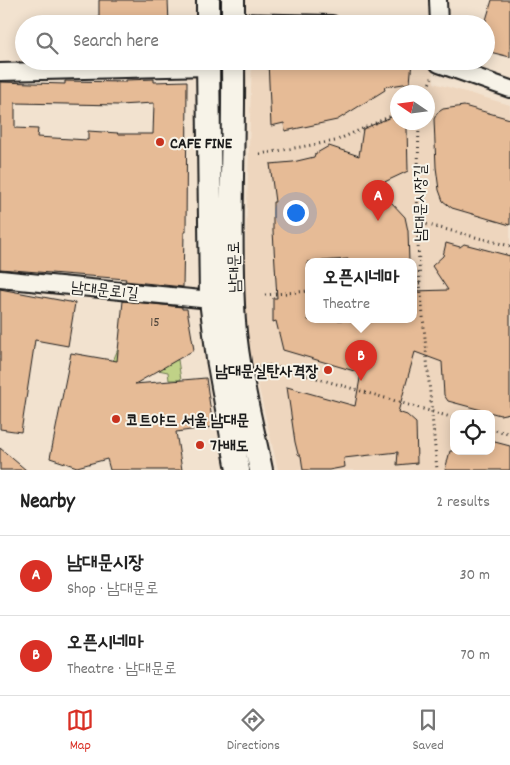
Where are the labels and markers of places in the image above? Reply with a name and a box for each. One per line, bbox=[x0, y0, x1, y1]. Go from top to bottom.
place label: CAFE FINE bbox=[170, 133, 233, 156]
marker: CAFE FINE bbox=[154, 136, 166, 148]
pin: A bbox=[362, 180, 394, 221]
pin: B bbox=[345, 340, 377, 381]
place label: 남대문실탄사격장 bbox=[215, 361, 318, 384]
marker: 남대문실탄사격장 bbox=[322, 364, 334, 376]
place label: 코트야드 서울 남대문 bbox=[126, 410, 249, 433]
marker: 코트야드 서울 남대문 bbox=[110, 413, 122, 425]
place label: 가배도 bbox=[210, 436, 249, 459]
marker: 가배도 bbox=[194, 439, 206, 451]

